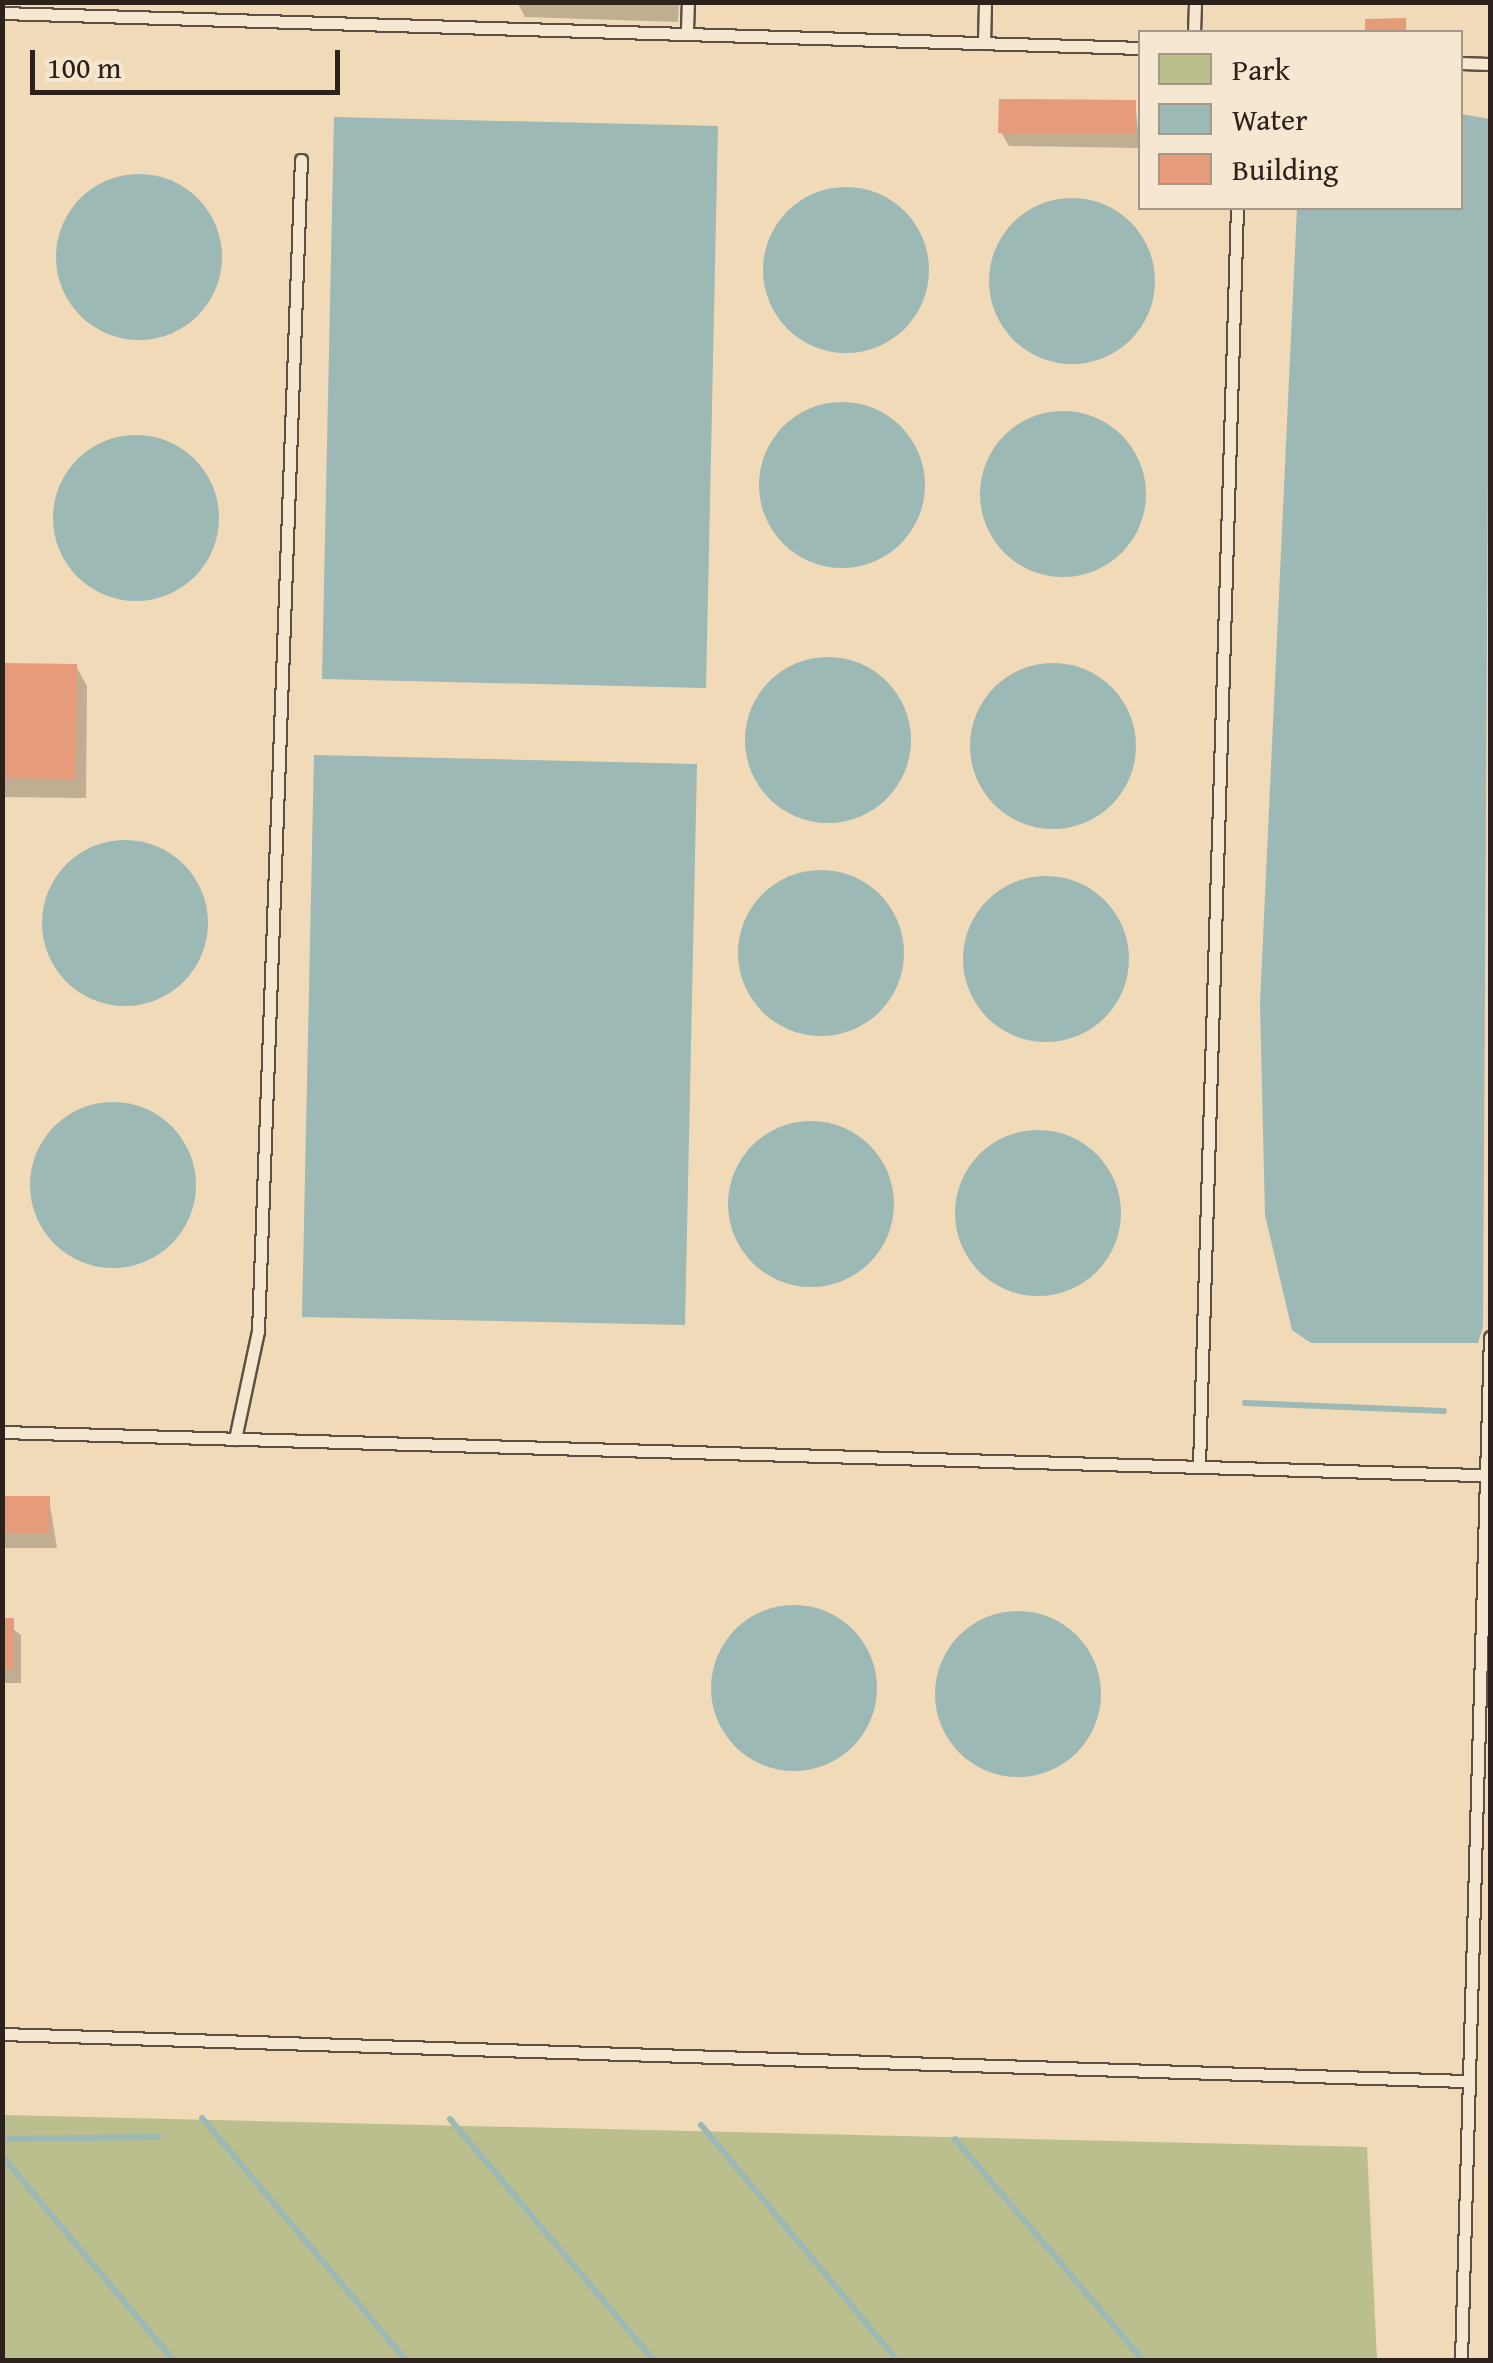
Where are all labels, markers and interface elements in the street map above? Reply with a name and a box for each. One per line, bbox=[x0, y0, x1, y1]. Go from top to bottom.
scale bar bbox=[35, 30, 345, 92]
legend bbox=[1138, 30, 1463, 210]
text: 100 m bbox=[47, 45, 121, 89]
text: Park bbox=[1232, 47, 1290, 91]
text: Water bbox=[1232, 97, 1308, 141]
text: Building bbox=[1232, 147, 1338, 191]

